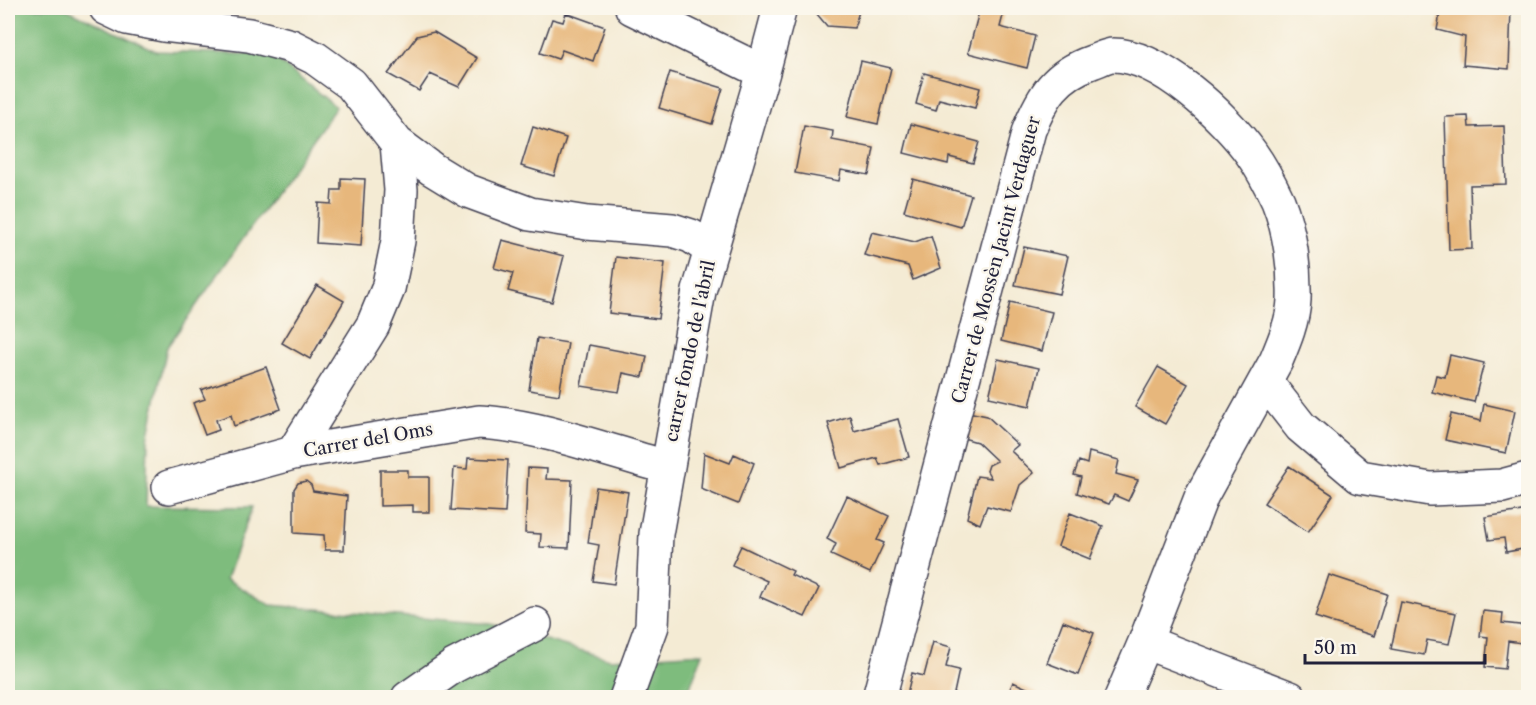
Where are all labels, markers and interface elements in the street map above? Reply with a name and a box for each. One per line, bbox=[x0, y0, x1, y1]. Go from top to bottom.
street label: Carrer de Mossèn Jacint Verdaguer bbox=[947, 113, 1045, 406]
street label: carrer fondo de l'abril bbox=[660, 258, 720, 444]
street label: Carrer del Oms bbox=[302, 418, 434, 462]
scale bar bbox=[1305, 627, 1485, 665]
text: 50 m bbox=[1314, 637, 1357, 659]

